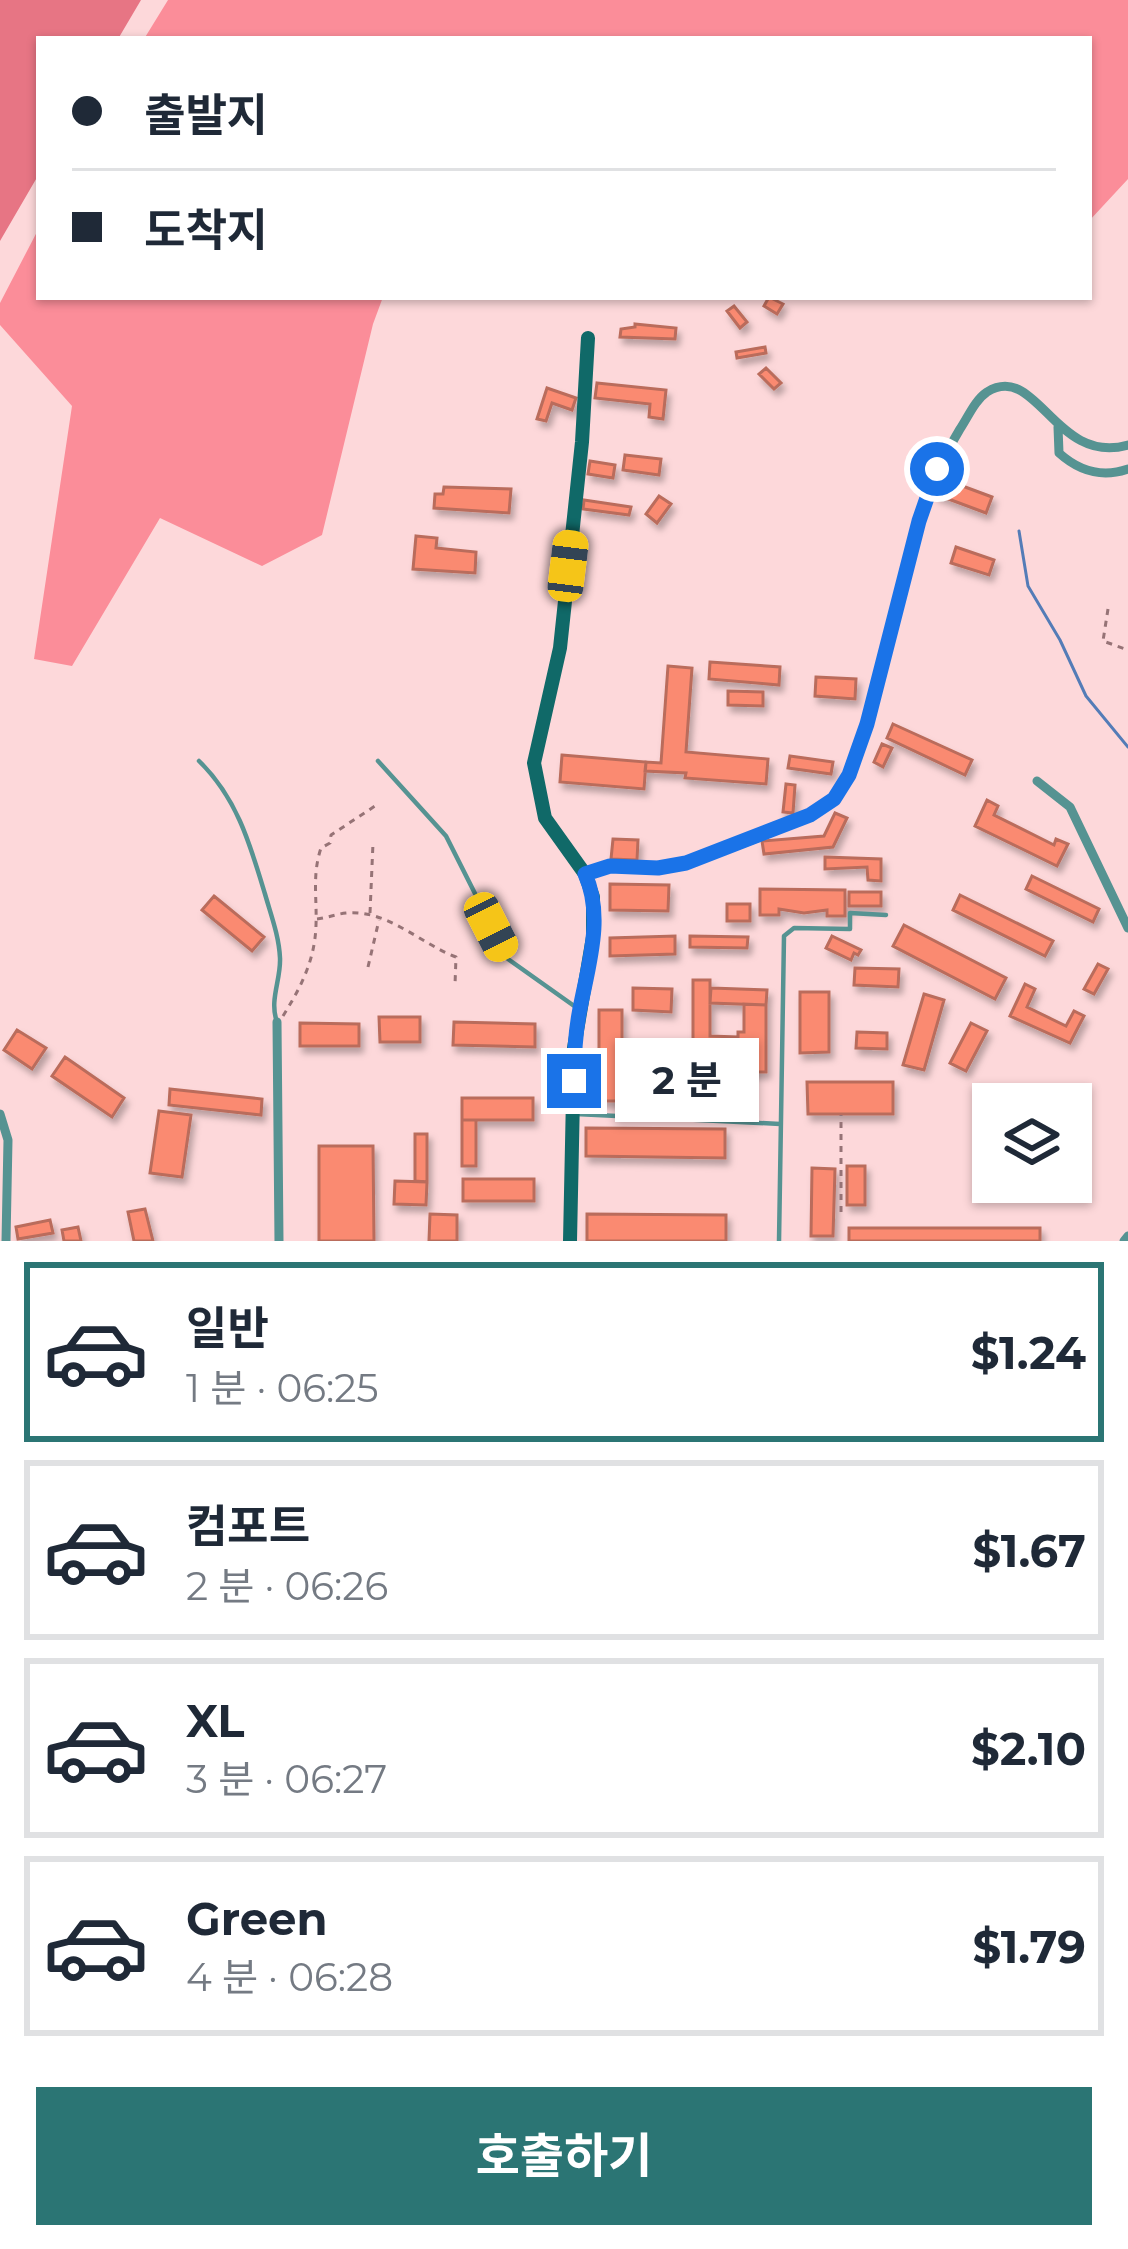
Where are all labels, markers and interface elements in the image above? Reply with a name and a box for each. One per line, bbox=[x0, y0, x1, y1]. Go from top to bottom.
text: 출발지 bbox=[144, 87, 268, 142]
text: 도착지 bbox=[144, 202, 268, 257]
route start bbox=[910, 442, 964, 496]
car bbox=[546, 528, 590, 604]
car bbox=[459, 887, 523, 967]
callout: 2 분 bbox=[616, 1039, 760, 1123]
route end bbox=[547, 1054, 601, 1108]
text: 2 분 bbox=[652, 1056, 722, 1104]
map controls bbox=[972, 1083, 1092, 1203]
button: layers bbox=[972, 1083, 1092, 1203]
icon: car bbox=[42, 1298, 150, 1406]
text: 일반 bbox=[186, 1300, 269, 1355]
text: $1.24 bbox=[971, 1325, 1086, 1380]
text: 1 분 · 06:25 bbox=[186, 1364, 379, 1412]
icon: car bbox=[42, 1496, 150, 1604]
text: 컴포트 bbox=[186, 1498, 310, 1553]
text: $1.67 bbox=[973, 1523, 1086, 1578]
text: 2 분 · 06:26 bbox=[186, 1562, 388, 1610]
text: XL bbox=[186, 1693, 244, 1748]
icon: car bbox=[42, 1694, 150, 1802]
text: $2.10 bbox=[971, 1721, 1086, 1776]
text: 3 분 · 06:27 bbox=[186, 1755, 387, 1803]
text: Green bbox=[186, 1891, 328, 1946]
icon: car bbox=[42, 1892, 150, 2000]
text: $1.79 bbox=[972, 1919, 1086, 1974]
text: 4 분 · 06:28 bbox=[186, 1953, 393, 2001]
button: 호출하기 bbox=[36, 2087, 1092, 2225]

